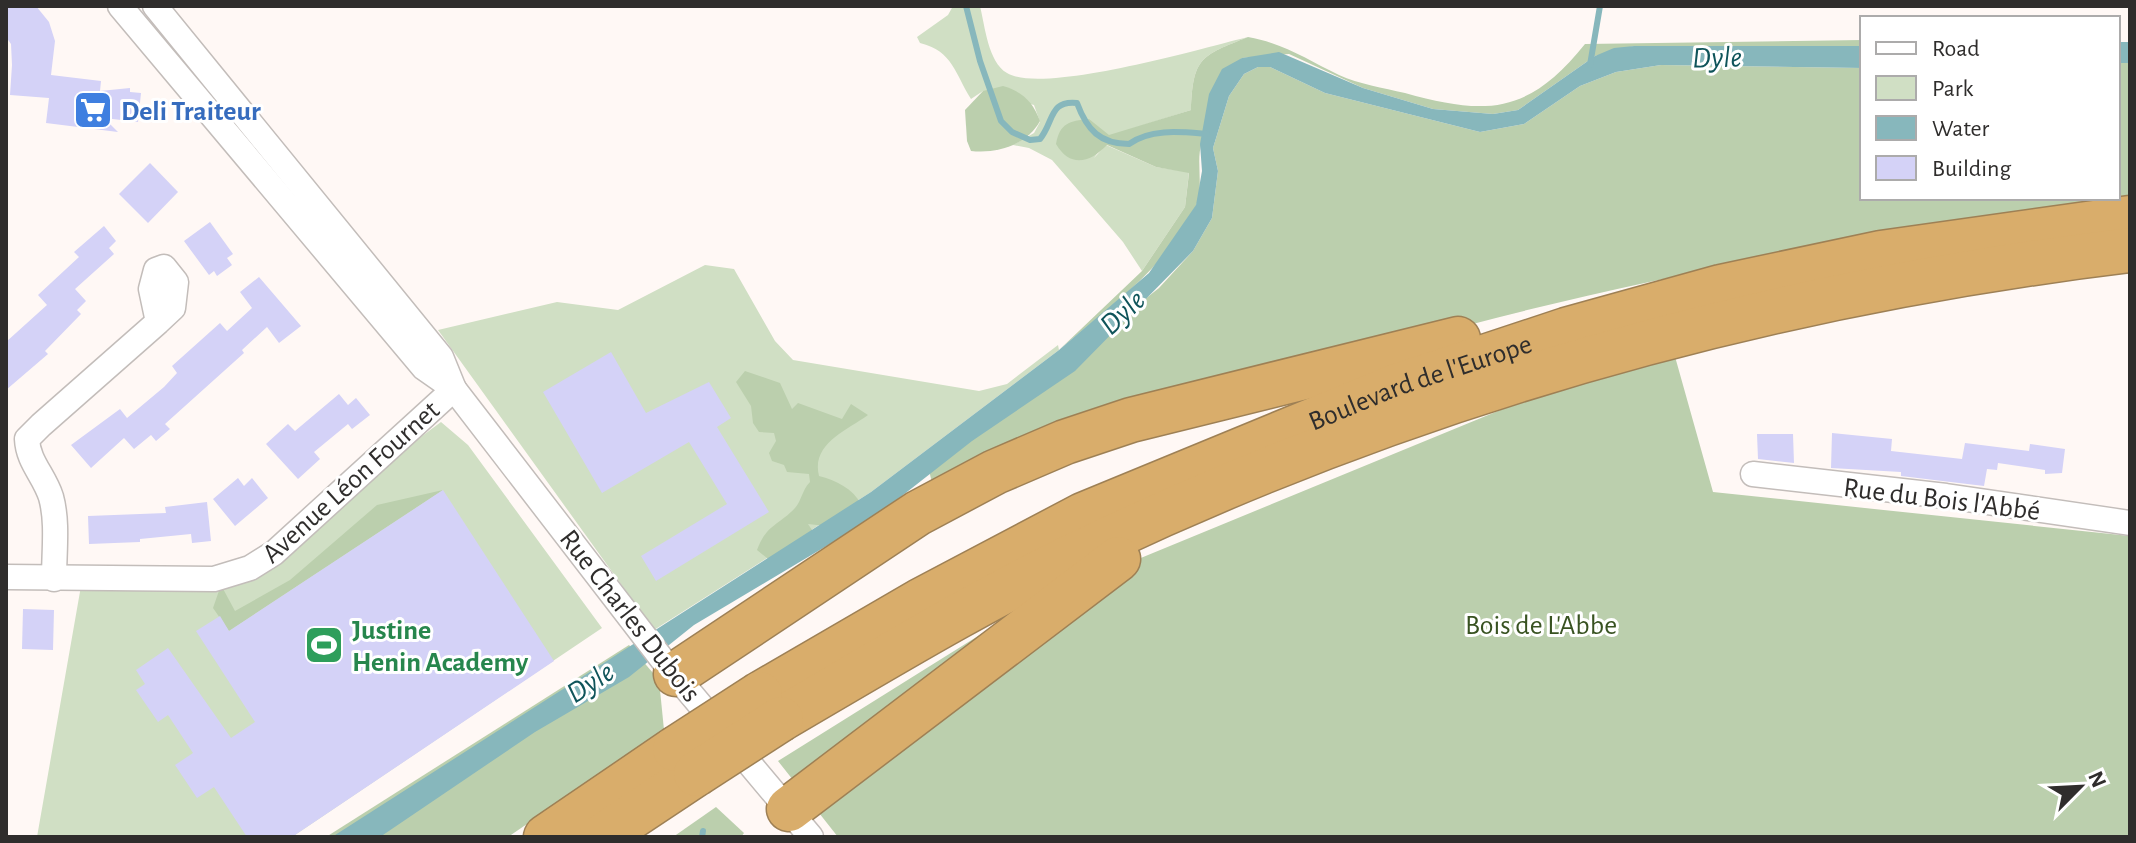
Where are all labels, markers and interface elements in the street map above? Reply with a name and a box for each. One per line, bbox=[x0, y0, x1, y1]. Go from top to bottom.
legend bbox=[1860, 16, 2120, 200]
text: Road bbox=[1932, 37, 1980, 61]
water label: Dyle bbox=[1692, 43, 1742, 73]
text: Park bbox=[1932, 77, 1973, 101]
supermarket icon: Deli Traiteur bbox=[72, 89, 114, 131]
place label: Deli Traiteur bbox=[121, 98, 261, 126]
text: Water bbox=[1932, 117, 1990, 141]
text: Building bbox=[1932, 157, 2011, 181]
water label: Dyle bbox=[1094, 285, 1151, 341]
street label: Boulevard de l'Europe bbox=[1305, 330, 1536, 437]
street label: Avenue Léon Fournet bbox=[258, 396, 445, 569]
street label: Rue du Bois l'Abbé bbox=[1842, 474, 2042, 526]
street label: Rue Charles Dubois bbox=[554, 525, 705, 708]
park label: Bois de L'Abbe bbox=[1465, 612, 1617, 640]
place label: Justine Henin Academy bbox=[352, 617, 529, 677]
sports icon: Justine Henin Academy bbox=[303, 624, 345, 666]
water label: Dyle bbox=[562, 657, 620, 709]
north arrow bbox=[2040, 747, 2120, 827]
text: N bbox=[2084, 768, 2111, 791]

